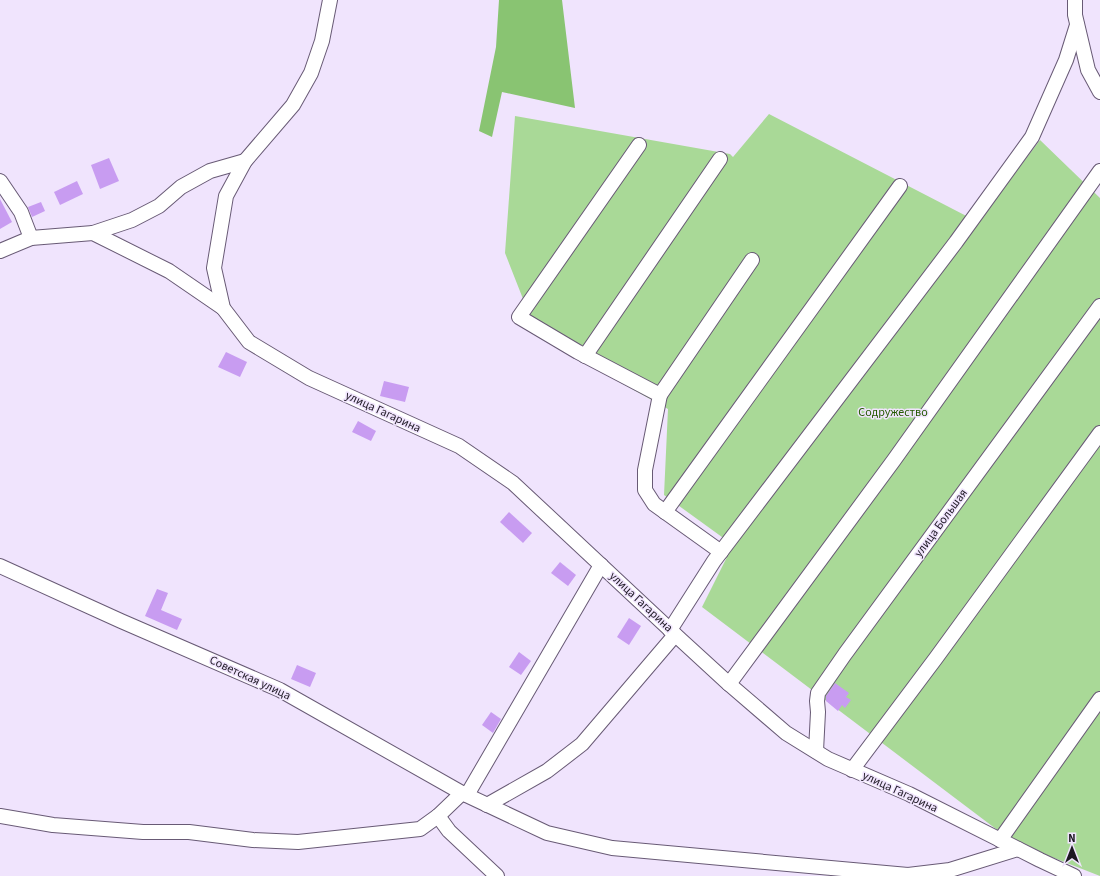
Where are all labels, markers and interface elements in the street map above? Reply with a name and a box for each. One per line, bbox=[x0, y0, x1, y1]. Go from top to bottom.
street label: улица Гагарина bbox=[342, 387, 424, 437]
park label: Содружество bbox=[858, 404, 928, 421]
street label: улица Большая bbox=[910, 485, 972, 561]
street label: улица Гагарина bbox=[605, 568, 677, 636]
street label: Советская улица bbox=[207, 652, 293, 704]
street label: улица Гагарина bbox=[859, 767, 941, 817]
north arrow bbox=[1052, 828, 1092, 868]
text: N bbox=[1068, 831, 1076, 846]

